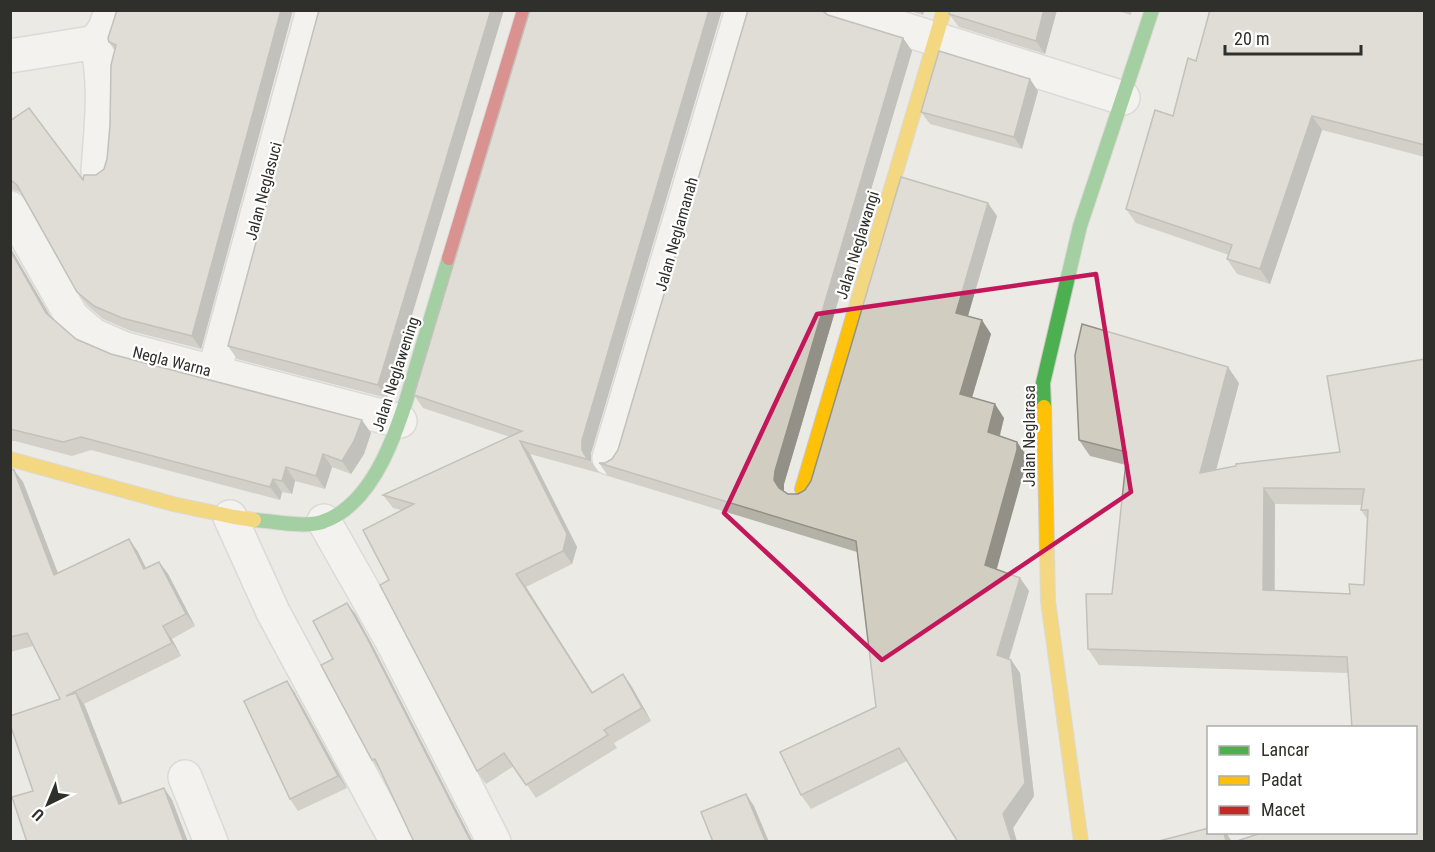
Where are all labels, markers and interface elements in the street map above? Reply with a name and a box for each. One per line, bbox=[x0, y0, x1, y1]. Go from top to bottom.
scale bar bbox=[1225, 18, 1362, 56]
text: 20 m bbox=[1234, 28, 1269, 49]
street label: Jalan Neglasuci bbox=[241, 140, 286, 242]
street label: Jalan Neglamanah bbox=[651, 175, 702, 293]
street label: Jalan Neglawangi bbox=[832, 189, 883, 302]
street label: Jalan Neglawening bbox=[368, 314, 423, 434]
street label: Negla Warna bbox=[131, 343, 213, 380]
street label: Jalan Neglarasa bbox=[1020, 385, 1039, 487]
legend bbox=[1207, 726, 1417, 834]
text: Lancar bbox=[1261, 739, 1310, 760]
text: Padat bbox=[1261, 769, 1302, 790]
north arrow bbox=[18, 774, 78, 834]
text: Macet bbox=[1261, 799, 1305, 820]
text: U bbox=[28, 805, 48, 825]

